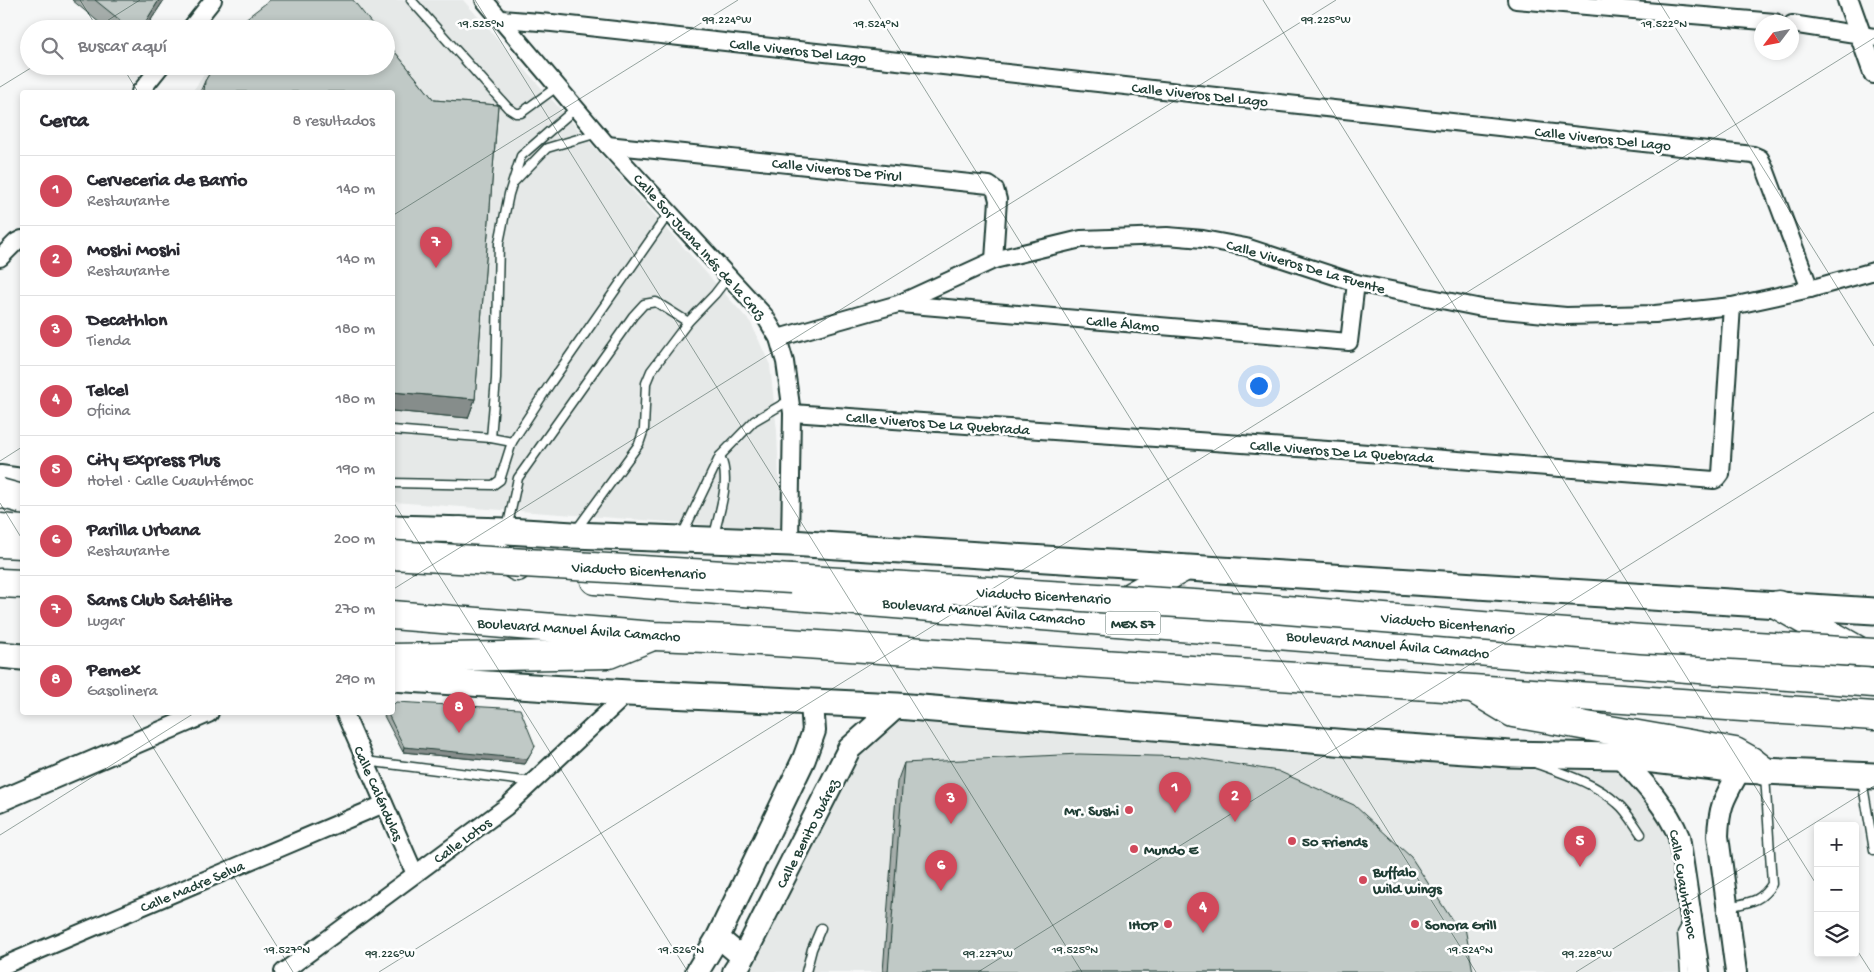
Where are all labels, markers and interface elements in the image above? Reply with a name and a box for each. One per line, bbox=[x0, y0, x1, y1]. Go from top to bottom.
text: 99.224°W bbox=[702, 14, 751, 28]
text: 99.225°W bbox=[1300, 14, 1351, 28]
north arrow bbox=[1754, 15, 1799, 60]
text: 19.525°N bbox=[457, 18, 504, 32]
text: 19.524°N bbox=[852, 18, 899, 32]
text: 19.522°N bbox=[1640, 18, 1687, 32]
search box bbox=[20, 20, 395, 75]
icon: search bbox=[38, 34, 66, 62]
text: Buscar aquí bbox=[78, 36, 167, 59]
street label: Calle Viveros Del Lago bbox=[729, 36, 867, 68]
street label: Calle Viveros Del Lago bbox=[1131, 80, 1269, 112]
text: Cerca bbox=[40, 110, 88, 135]
text: 8 resultados bbox=[293, 113, 375, 132]
street label: Calle Viveros Del Lago bbox=[1534, 124, 1672, 156]
street label: Calle Viveros De Pirul bbox=[771, 155, 903, 187]
text: Cerveceria de Barrio bbox=[87, 170, 247, 193]
street label: Calle Sor Juana Inés de la Cruz bbox=[628, 171, 769, 324]
text: 1 bbox=[53, 181, 59, 200]
text: 140 m bbox=[337, 181, 375, 200]
text: Restaurante bbox=[87, 193, 169, 212]
pin: 7 bbox=[420, 227, 452, 268]
street label: Calle Viveros De La Fuente bbox=[1224, 237, 1387, 299]
text: Moshi Moshi bbox=[87, 240, 180, 263]
text: 2 bbox=[52, 251, 60, 270]
text: 140 m bbox=[337, 251, 375, 270]
text: Restaurante bbox=[87, 263, 169, 282]
text: Decathlon bbox=[87, 310, 167, 333]
street label: Calle Álamo bbox=[1086, 313, 1160, 337]
text: 3 bbox=[52, 321, 60, 340]
text: 180 m bbox=[336, 321, 375, 340]
text: Tienda bbox=[87, 333, 131, 352]
your location bbox=[1246, 373, 1272, 399]
text: Telcel bbox=[87, 380, 129, 403]
text: 4 bbox=[52, 391, 60, 410]
text: 180 m bbox=[336, 391, 375, 410]
text: Oficina bbox=[87, 403, 130, 422]
street label: Calle Viveros De La Quebrada bbox=[845, 410, 1031, 440]
street label: Calle Viveros De La Quebrada bbox=[1249, 438, 1435, 468]
text: City Express Plus bbox=[87, 450, 220, 473]
text: 5 bbox=[52, 461, 60, 480]
text: 190 m bbox=[336, 461, 375, 480]
text: Hotel · Calle Cuauhtémoc bbox=[87, 473, 253, 492]
text: Parilla Urbana bbox=[87, 520, 200, 543]
text: 6 bbox=[52, 531, 60, 550]
text: 200 m bbox=[334, 531, 375, 550]
text: Restaurante bbox=[87, 543, 169, 562]
street label: Viaducto Bicentenario bbox=[570, 559, 707, 585]
street label: Viaducto Bicentenario bbox=[975, 584, 1112, 610]
text: Sams Club Satélite bbox=[87, 590, 232, 613]
street label: Boulevard Manuel Ávila Camacho bbox=[880, 595, 1086, 631]
text: 7 bbox=[52, 601, 60, 620]
text: 270 m bbox=[335, 601, 375, 620]
street label: Viaducto Bicentenario bbox=[1379, 610, 1516, 640]
road number: MEX 57 bbox=[1106, 612, 1160, 634]
text: Lugar bbox=[87, 613, 124, 632]
street label: Boulevard Manuel Ávila Camacho bbox=[476, 615, 681, 647]
street label: Boulevard Manuel Ávila Camacho bbox=[1284, 628, 1490, 664]
text: Pemex bbox=[87, 660, 141, 683]
text: 8 bbox=[52, 671, 60, 690]
text: 290 m bbox=[335, 671, 375, 690]
text: Gasolinera bbox=[87, 683, 158, 702]
pin: 8 bbox=[443, 692, 475, 733]
street label: Calle Caléndulas bbox=[348, 744, 406, 844]
pin: 1 bbox=[1159, 772, 1191, 813]
street label: Calle Benito Juárez bbox=[773, 776, 844, 892]
pin: 2 bbox=[1219, 781, 1251, 822]
pin: 3 bbox=[935, 783, 967, 824]
place label: Mr. Sushi bbox=[1064, 803, 1119, 821]
marker: Mr. Sushi bbox=[1123, 804, 1135, 816]
street label: Calle Lotos bbox=[431, 814, 496, 869]
map controls bbox=[1814, 822, 1859, 957]
button: + bbox=[1814, 822, 1859, 867]
pin: 5 bbox=[1564, 826, 1596, 867]
street label: Calle Cuauhtémoc bbox=[1664, 828, 1701, 941]
place label: 50 Friends bbox=[1302, 834, 1369, 852]
marker: 50 Friends bbox=[1286, 835, 1298, 847]
place label: Mundo E bbox=[1144, 842, 1200, 860]
marker: Mundo E bbox=[1128, 843, 1140, 855]
pin: 6 bbox=[925, 850, 957, 891]
street label: Calle Madre Selva bbox=[138, 858, 248, 918]
place label: Buffalo Wild Wings bbox=[1372, 864, 1443, 899]
button: − bbox=[1814, 867, 1859, 912]
marker: Buffalo Wild Wings bbox=[1357, 874, 1369, 886]
pin: 4 bbox=[1187, 892, 1219, 933]
button: layers bbox=[1814, 912, 1859, 957]
place label: IHOP bbox=[1129, 917, 1159, 935]
place label: Sonora Grill bbox=[1425, 917, 1497, 935]
marker: IHOP bbox=[1162, 918, 1174, 930]
marker: Sonora Grill bbox=[1409, 918, 1421, 930]
text: 19.527°N bbox=[263, 944, 310, 958]
text: 19.526°N bbox=[657, 944, 704, 958]
text: 19.525°N bbox=[1051, 944, 1098, 958]
text: 19.524°N bbox=[1446, 944, 1493, 958]
text: 99.226°W bbox=[364, 948, 415, 962]
text: 99.227°W bbox=[962, 948, 1013, 962]
text: 99.228°W bbox=[1561, 948, 1612, 962]

